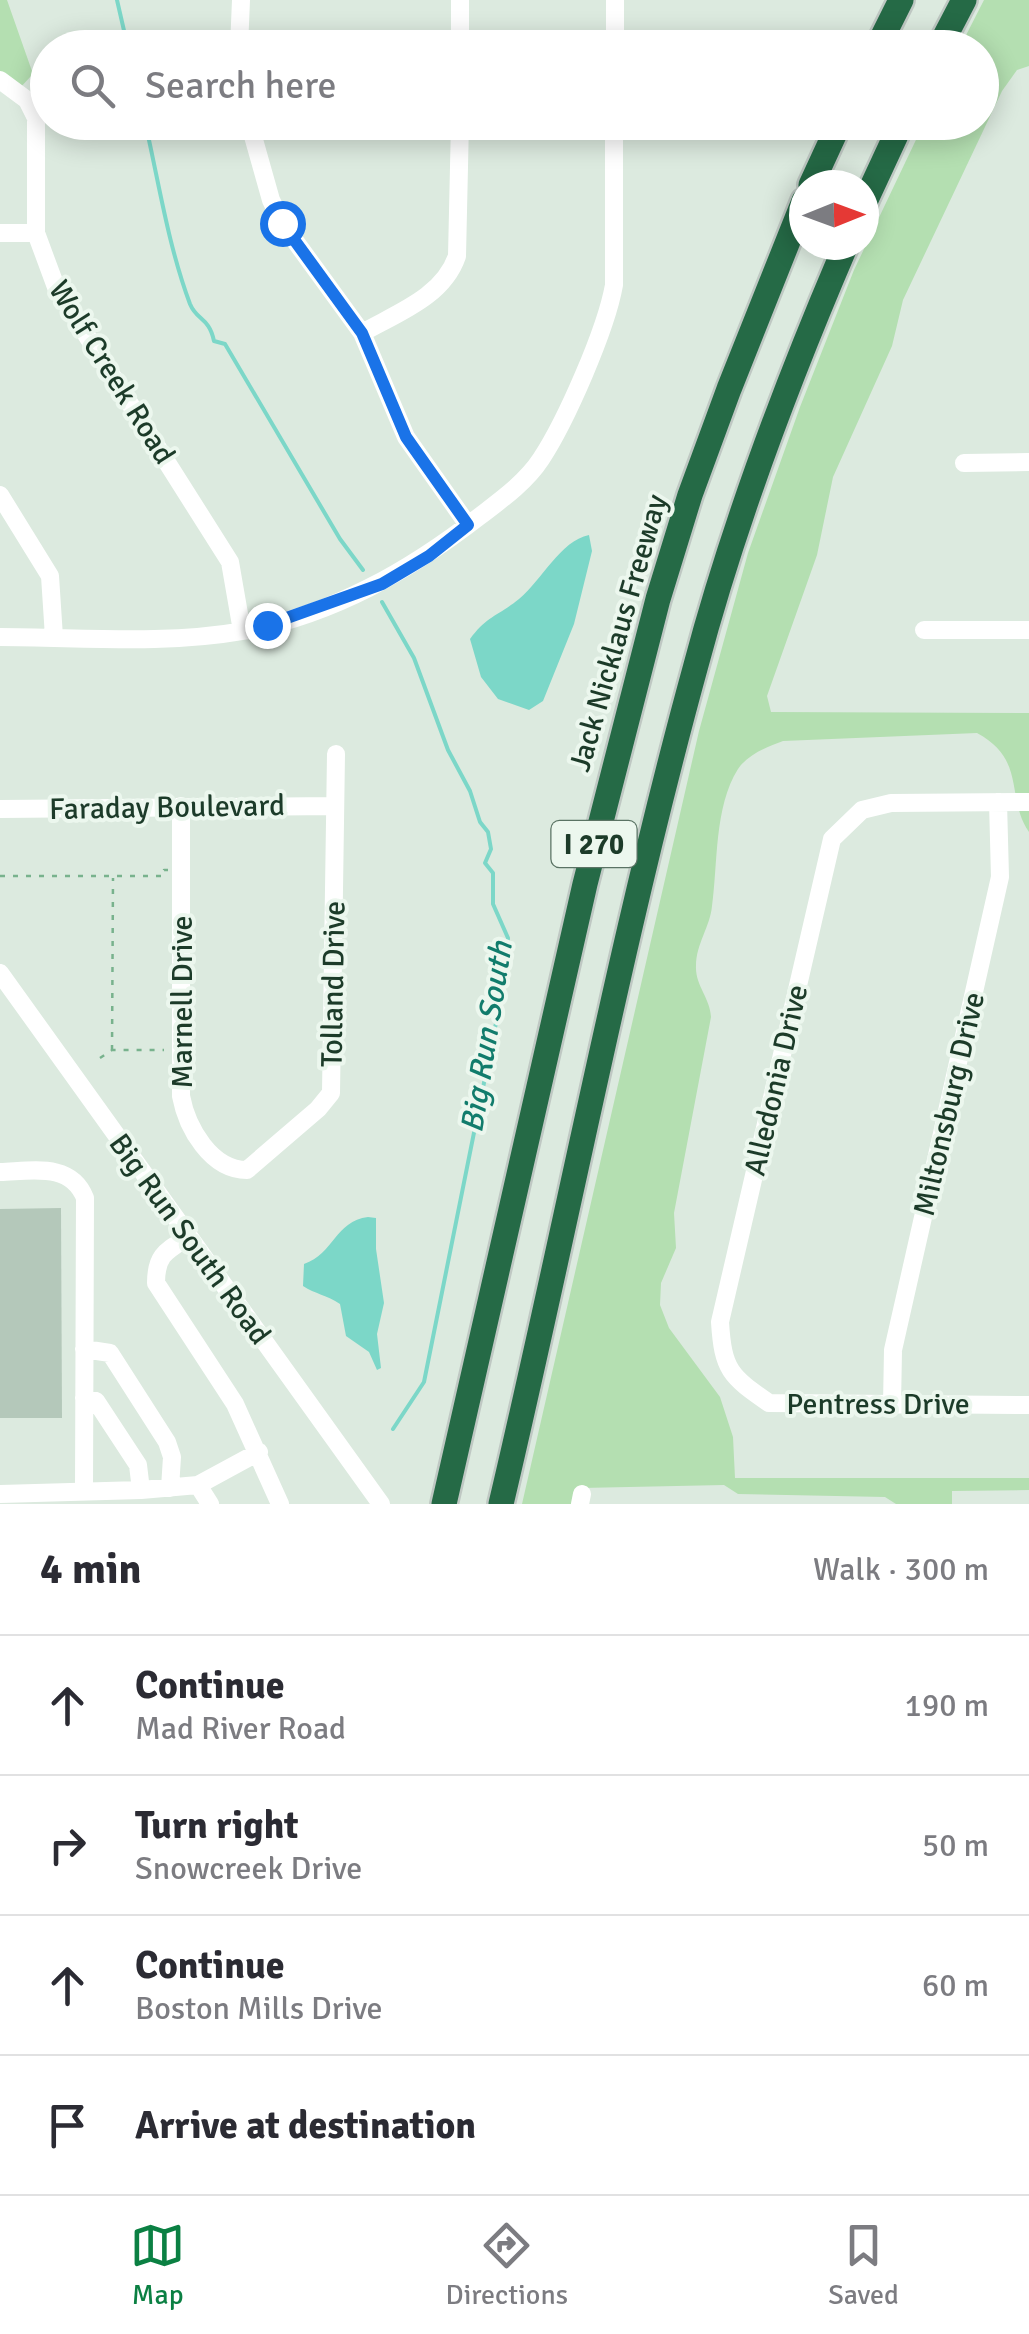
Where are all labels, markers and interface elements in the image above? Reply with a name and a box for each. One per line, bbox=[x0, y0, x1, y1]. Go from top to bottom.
search box bbox=[30, 30, 999, 140]
icon: search bbox=[65, 58, 120, 113]
text: Search here bbox=[145, 62, 337, 109]
north arrow bbox=[789, 170, 879, 260]
route start bbox=[260, 201, 306, 247]
street label: Wolf Creek Road bbox=[40, 274, 183, 471]
street label: Jack Nicklaus Freeway bbox=[561, 490, 676, 776]
route end bbox=[245, 603, 291, 649]
street label: Faraday Boulevard bbox=[49, 787, 285, 828]
road number: I 270 bbox=[552, 821, 636, 867]
street label: Tolland Drive bbox=[314, 901, 353, 1068]
street label: Marnell Drive bbox=[164, 916, 201, 1088]
water label: Big Run South bbox=[452, 937, 521, 1135]
street label: Alledonia Drive bbox=[737, 981, 816, 1179]
street label: Miltonsburg Drive bbox=[906, 989, 993, 1220]
street label: Big Run South Road bbox=[101, 1127, 279, 1352]
street label: Pentress Drive bbox=[786, 1386, 970, 1423]
text: 4 min bbox=[40, 1544, 141, 1595]
text: Walk · 300 m bbox=[813, 1550, 989, 1589]
text: Continue bbox=[135, 1662, 285, 1709]
icon: ahead bbox=[40, 1678, 95, 1733]
text: 190 m bbox=[905, 1686, 989, 1725]
text: Mad River Road bbox=[135, 1709, 346, 1748]
text: Turn right bbox=[135, 1802, 299, 1849]
icon: right bbox=[40, 1818, 95, 1873]
text: 50 m bbox=[922, 1826, 989, 1865]
text: Snowcreek Drive bbox=[135, 1849, 362, 1888]
text: Continue bbox=[135, 1942, 285, 1989]
icon: ahead bbox=[40, 1958, 95, 2013]
text: 60 m bbox=[922, 1966, 989, 2005]
text: Boston Mills Drive bbox=[135, 1989, 383, 2028]
icon: arrive bbox=[40, 2098, 95, 2153]
text: Arrive at destination bbox=[135, 2102, 476, 2149]
tab: Map bbox=[130, 2218, 185, 2312]
tab: Directions bbox=[446, 2218, 568, 2312]
tab: Saved bbox=[828, 2218, 899, 2312]

